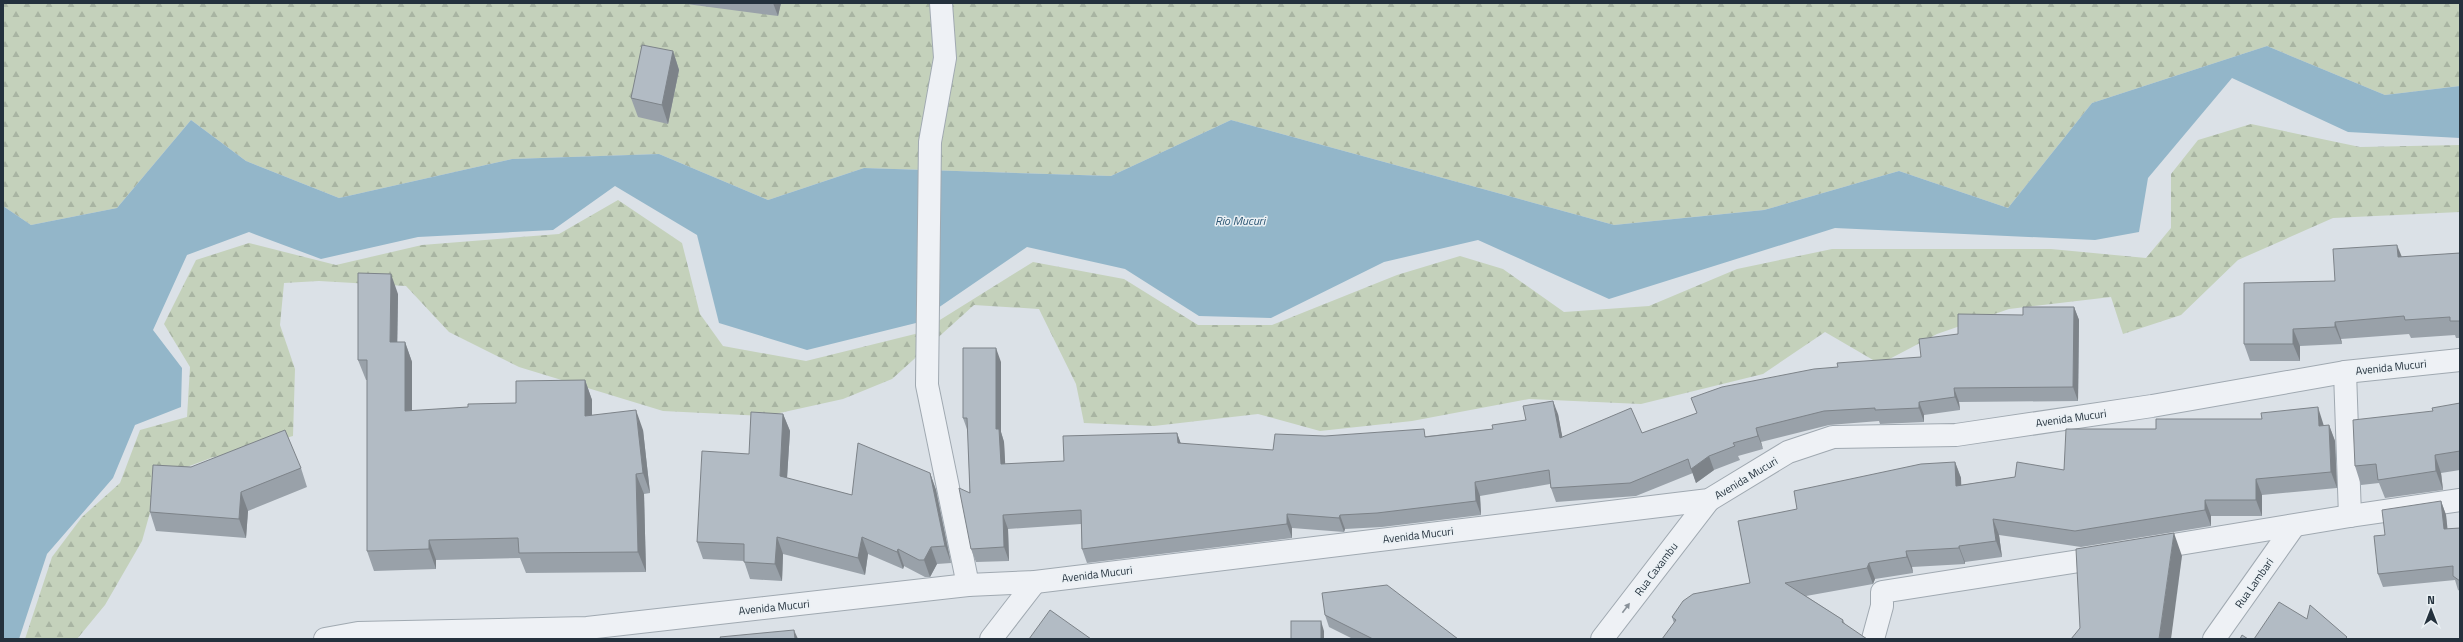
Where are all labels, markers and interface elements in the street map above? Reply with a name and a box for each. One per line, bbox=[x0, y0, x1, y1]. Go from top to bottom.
water label: Rio Mucuri bbox=[1215, 211, 1267, 230]
street label: Avenida Mucuri bbox=[2355, 355, 2427, 379]
street label: Avenida Mucuri bbox=[2035, 405, 2107, 431]
street label: Avenida Mucuri bbox=[1711, 453, 1781, 503]
street label: Avenida Mucuri bbox=[1382, 523, 1454, 547]
street label: Rua Caxambu bbox=[1631, 539, 1682, 599]
street label: Rua Lambari bbox=[2231, 555, 2277, 611]
street label: Avenida Mucuri bbox=[1061, 562, 1133, 586]
north arrow bbox=[2411, 590, 2451, 630]
text: N bbox=[2427, 592, 2435, 608]
street label: Avenida Mucuri bbox=[738, 595, 810, 619]
one-way arrow bbox=[1622, 603, 1630, 613]

